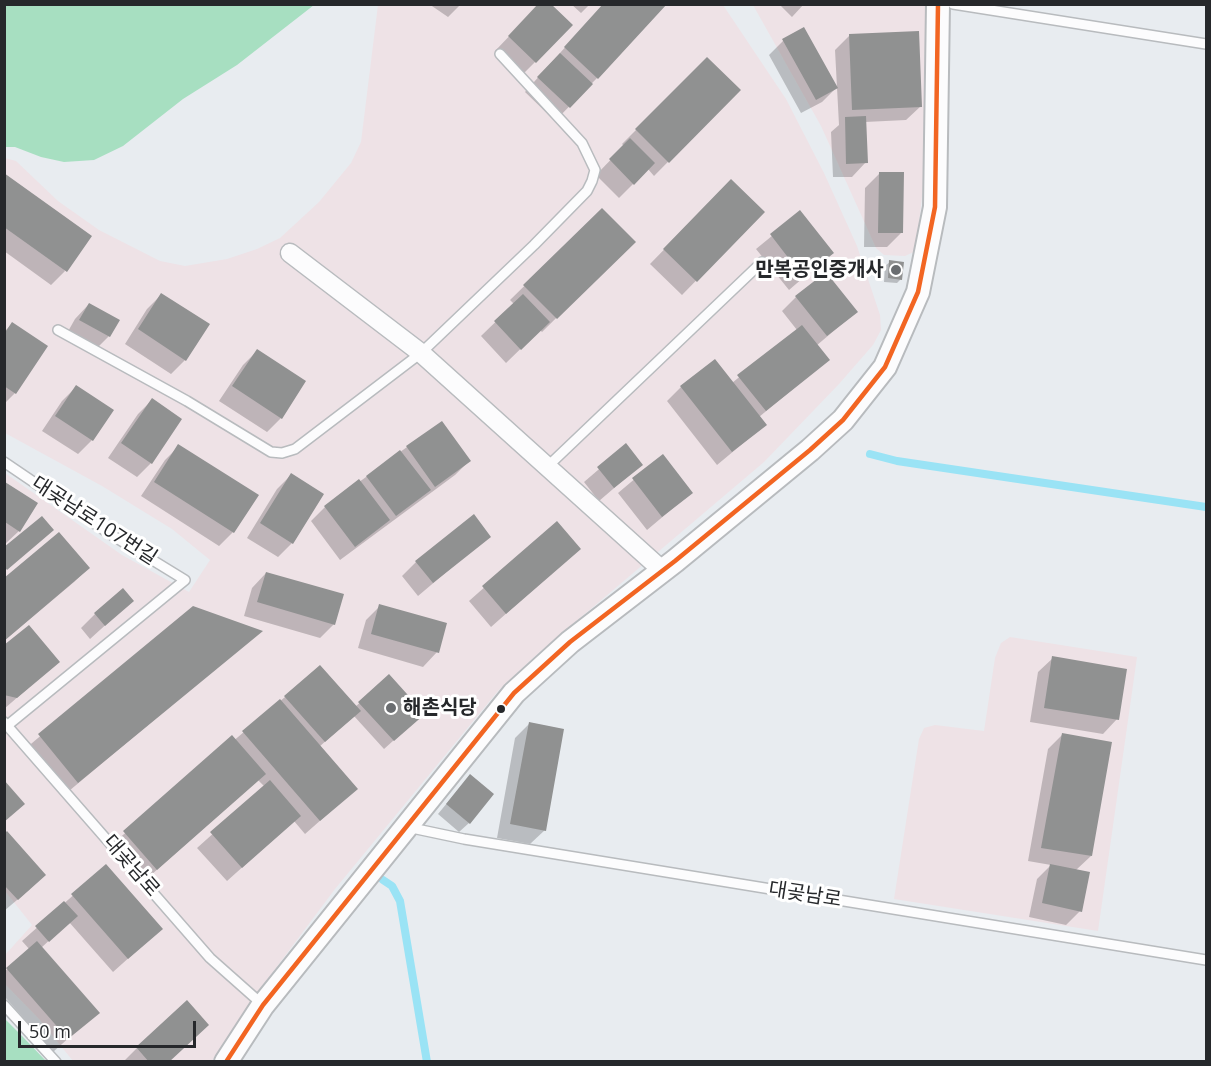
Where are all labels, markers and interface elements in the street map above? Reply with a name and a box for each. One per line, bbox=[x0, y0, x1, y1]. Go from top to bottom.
place label: 만복공인중개사 bbox=[755, 258, 884, 282]
marker: 만복공인중개사 bbox=[889, 263, 903, 277]
street label: 대곶남로107번길 bbox=[27, 472, 161, 570]
place label: 해촌식당 bbox=[403, 696, 477, 720]
marker: 해촌식당 bbox=[384, 701, 398, 715]
unlabelled marker bbox=[495, 703, 507, 715]
street label: 대곶남로 bbox=[98, 830, 164, 902]
street label: 대곶남로 bbox=[767, 877, 843, 913]
scale bar bbox=[21, 1009, 200, 1047]
text: 50 m bbox=[29, 1019, 71, 1043]

